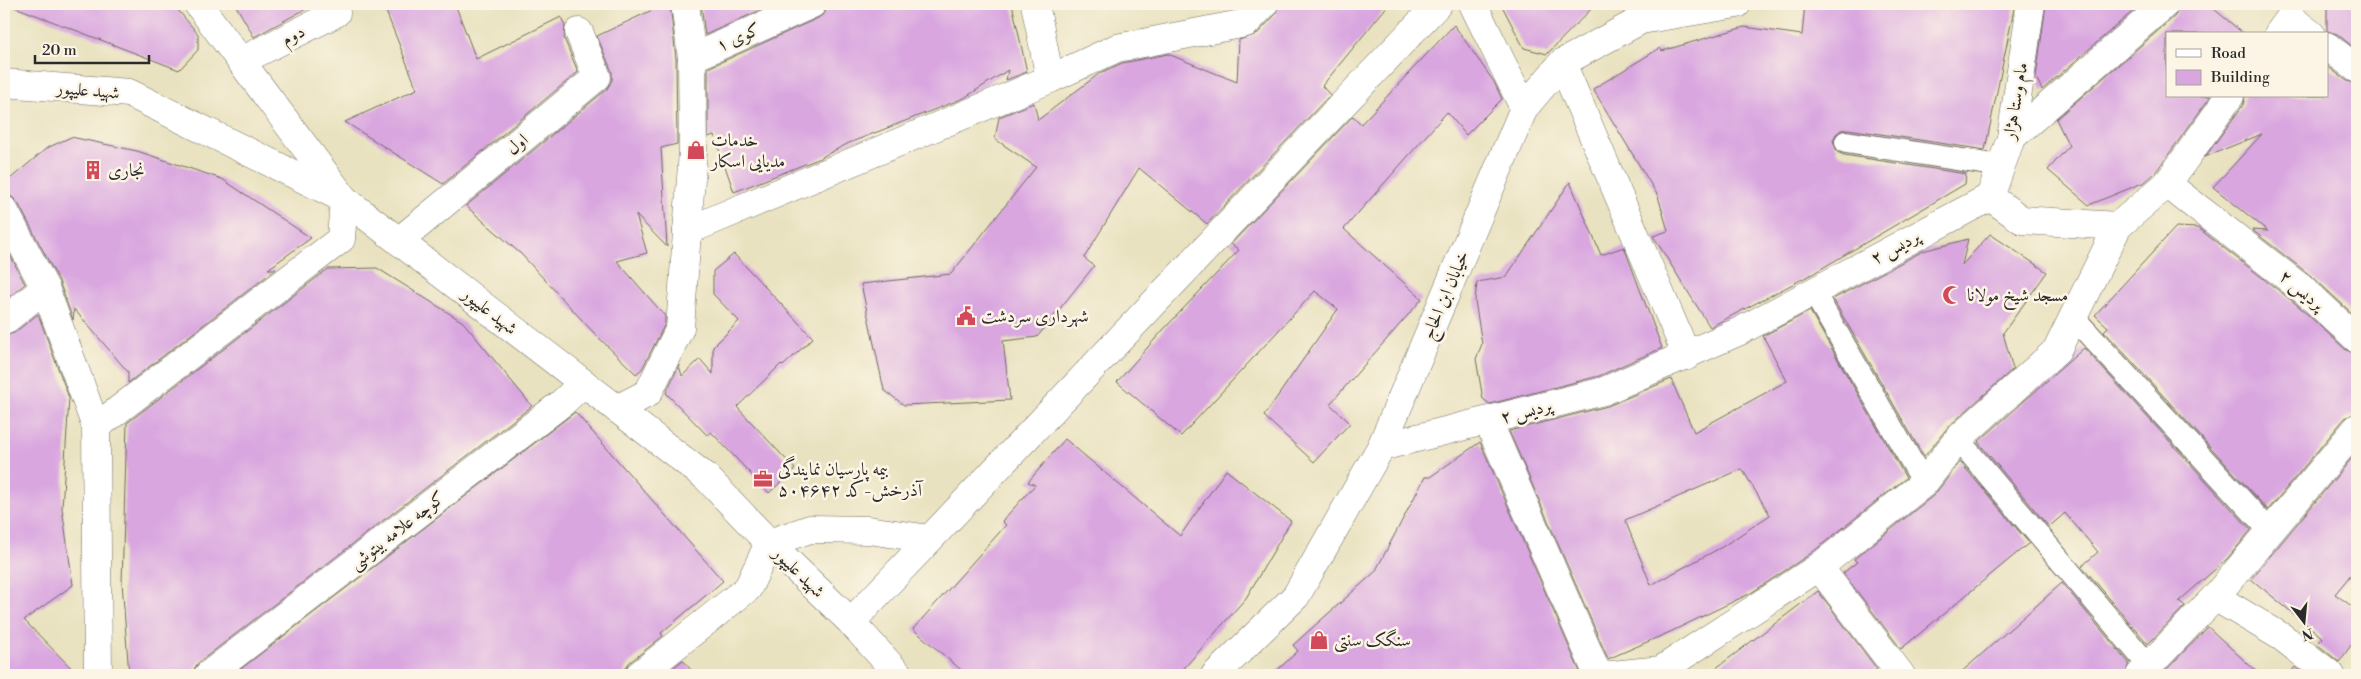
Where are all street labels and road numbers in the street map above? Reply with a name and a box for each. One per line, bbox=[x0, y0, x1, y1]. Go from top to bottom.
street label: کوی ۱ bbox=[712, 18, 764, 57]
street label: دوم bbox=[278, 20, 311, 55]
street label: مام وستا هژار bbox=[1997, 61, 2038, 144]
street label: شهید علیپور bbox=[53, 76, 121, 105]
street label: اول bbox=[502, 128, 533, 160]
street label: پردیس ۲ bbox=[1867, 224, 1925, 270]
street label: خیابان ابن الحاج bbox=[1416, 247, 1478, 345]
street label: پردیس ۲ bbox=[2274, 265, 2330, 317]
street label: شهید علیپور bbox=[456, 281, 522, 340]
street label: پردیس ۲ bbox=[1498, 394, 1556, 429]
street label: کوچه علامه بیتوشی bbox=[345, 486, 450, 576]
street label: شهید علیپور bbox=[766, 541, 830, 603]

